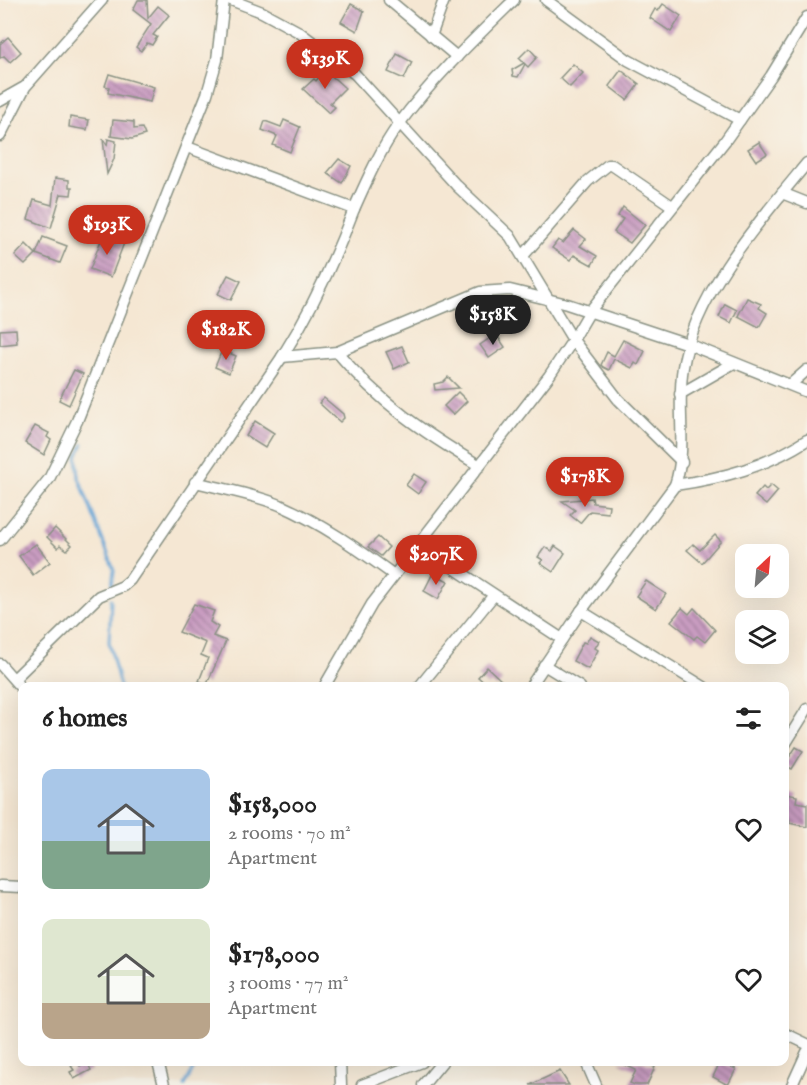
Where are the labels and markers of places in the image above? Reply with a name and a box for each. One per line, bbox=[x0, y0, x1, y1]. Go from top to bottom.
pin: $139K bbox=[283, 39, 367, 90]
pin: $193K bbox=[65, 205, 149, 256]
pin: $158K bbox=[451, 295, 535, 346]
pin: $182K bbox=[184, 310, 268, 361]
pin: $178K bbox=[543, 457, 627, 508]
pin: $207K bbox=[394, 535, 478, 586]

